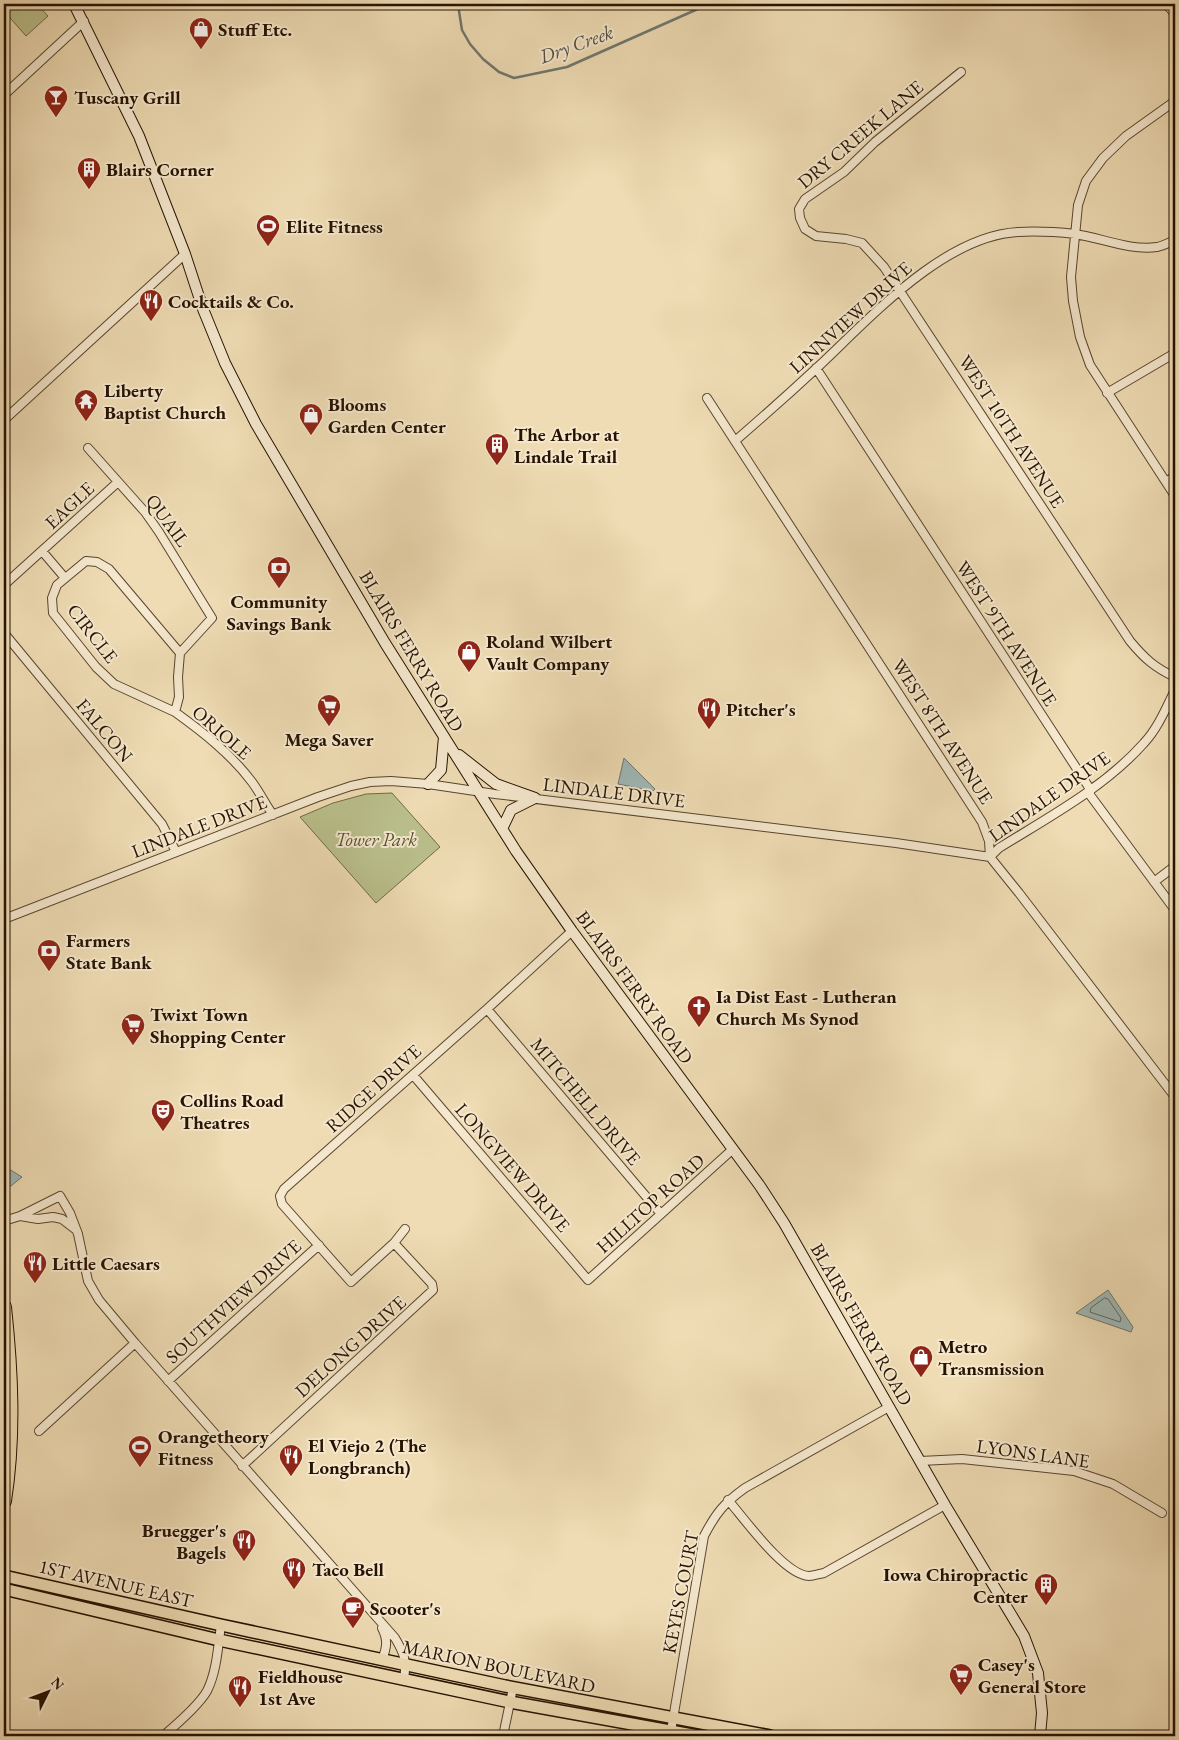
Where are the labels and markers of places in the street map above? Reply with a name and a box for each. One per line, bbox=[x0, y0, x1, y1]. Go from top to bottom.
shop icon: Stuff Etc. bbox=[188, 16, 214, 50]
place label: Stuff Etc. bbox=[218, 17, 292, 42]
bar icon: Tuscany Grill bbox=[43, 84, 69, 118]
place label: Tuscany Grill bbox=[74, 85, 181, 110]
building icon: Blairs Corner bbox=[76, 156, 102, 190]
place label: Blairs Corner bbox=[106, 157, 214, 182]
sports icon: Elite Fitness bbox=[255, 213, 281, 247]
place label: Elite Fitness bbox=[286, 214, 383, 239]
restaurant icon: Cocktails & Co. bbox=[138, 288, 164, 322]
place label: Cocktails & Co. bbox=[168, 289, 294, 314]
place label: Liberty Baptist Church bbox=[104, 378, 227, 425]
temple icon: Liberty Baptist Church bbox=[73, 388, 99, 422]
place label: Blooms Garden Center bbox=[328, 392, 446, 439]
shop icon: Blooms Garden Center bbox=[298, 402, 324, 436]
place label: The Arbor at Lindale Trail bbox=[514, 422, 619, 469]
building icon: The Arbor at Lindale Trail bbox=[484, 432, 510, 466]
bank icon: Community Savings Bank bbox=[266, 555, 292, 589]
place label: Community Savings Bank bbox=[227, 589, 332, 636]
place label: Roland Wilbert Vault Company bbox=[486, 629, 612, 676]
shop icon: Roland Wilbert Vault Company bbox=[456, 639, 482, 673]
supermarket icon: Mega Saver bbox=[316, 693, 342, 727]
restaurant icon: Pitcher's bbox=[696, 696, 722, 730]
place label: Pitcher's bbox=[726, 697, 796, 722]
place label: Mega Saver bbox=[284, 727, 374, 752]
place label: Farmers State Bank bbox=[66, 928, 152, 975]
bank icon: Farmers State Bank bbox=[36, 938, 62, 972]
place label: Ia Dist East - Lutheran Church Ms Synod bbox=[716, 984, 897, 1031]
church icon: Ia Dist East - Lutheran Church Ms Synod bbox=[686, 994, 712, 1028]
place label: Twixt Town Shopping Center bbox=[150, 1002, 286, 1049]
supermarket icon: Twixt Town Shopping Center bbox=[120, 1012, 146, 1046]
place label: Collins Road Theatres bbox=[180, 1088, 285, 1135]
theatre icon: Collins Road Theatres bbox=[150, 1098, 176, 1132]
restaurant icon: Little Caesars bbox=[22, 1250, 48, 1284]
place label: Little Caesars bbox=[52, 1251, 160, 1276]
place label: Metro Transmission bbox=[938, 1334, 1045, 1381]
shop icon: Metro Transmission bbox=[908, 1344, 934, 1378]
place label: Orangetheory Fitness bbox=[158, 1424, 270, 1471]
place label: El Viejo 2 (The Longbranch) bbox=[308, 1433, 427, 1480]
sports icon: Orangetheory Fitness bbox=[127, 1434, 153, 1468]
restaurant icon: El Viejo 2 (The Longbranch) bbox=[278, 1443, 304, 1477]
place label: Bruegger's Bagels bbox=[142, 1518, 226, 1565]
restaurant icon: Bruegger's Bagels bbox=[231, 1528, 257, 1562]
restaurant icon: Taco Bell bbox=[281, 1556, 307, 1590]
place label: Taco Bell bbox=[312, 1557, 385, 1582]
place label: Iowa Chiropractic Center bbox=[883, 1562, 1028, 1609]
building icon: Iowa Chiropractic Center bbox=[1033, 1572, 1059, 1606]
cafe icon: Scooter's bbox=[340, 1595, 366, 1629]
place label: Scooter's bbox=[370, 1596, 441, 1621]
place label: Casey's General Store bbox=[978, 1652, 1086, 1699]
supermarket icon: Casey's General Store bbox=[948, 1662, 974, 1696]
place label: Fieldhouse 1st Ave bbox=[258, 1664, 343, 1711]
restaurant icon: Fieldhouse 1st Ave bbox=[227, 1674, 253, 1708]

